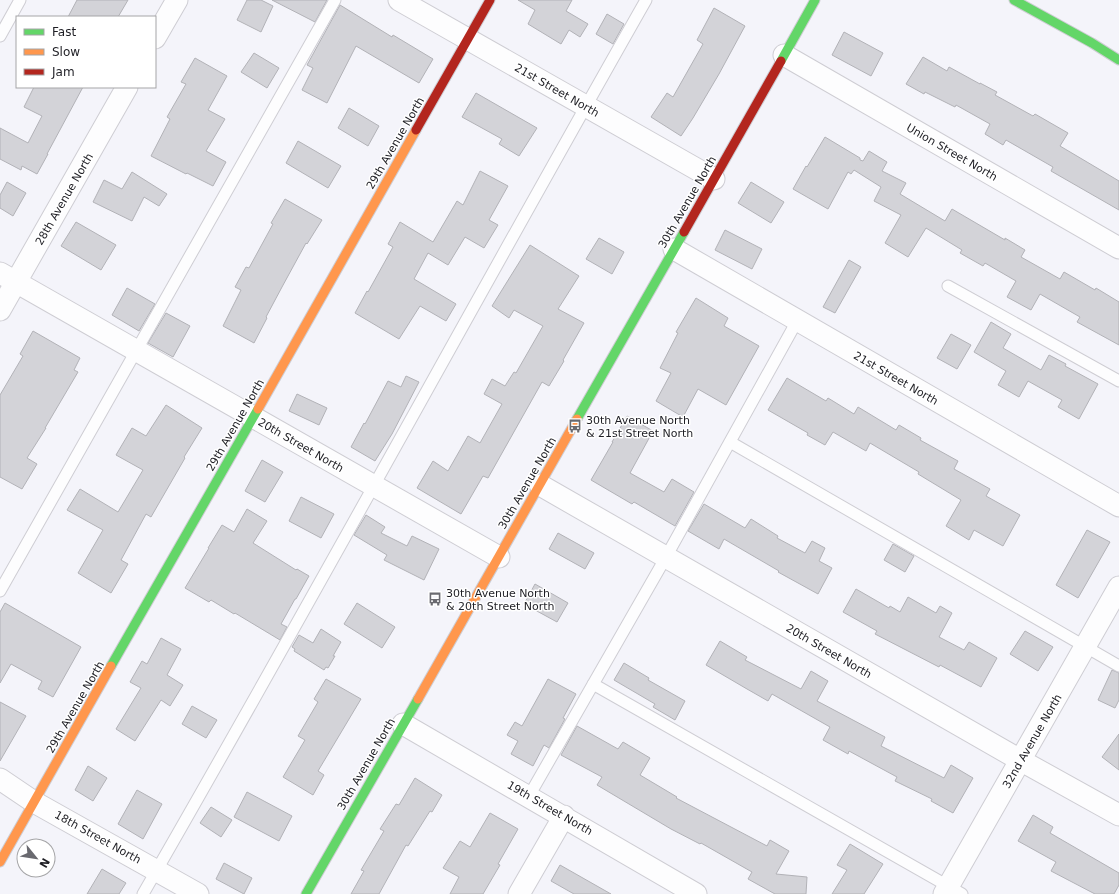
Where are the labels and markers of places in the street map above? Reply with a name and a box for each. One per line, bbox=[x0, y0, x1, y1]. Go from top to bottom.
place label: 30th Avenue North & 21st Street North bbox=[586, 414, 693, 440]
bus stop icon: 30th Avenue North & 21st Street North bbox=[567, 418, 583, 434]
place label: 30th Avenue North & 20th Street North bbox=[446, 587, 555, 613]
bus stop icon: 30th Avenue North & 20th Street North bbox=[427, 591, 443, 607]

